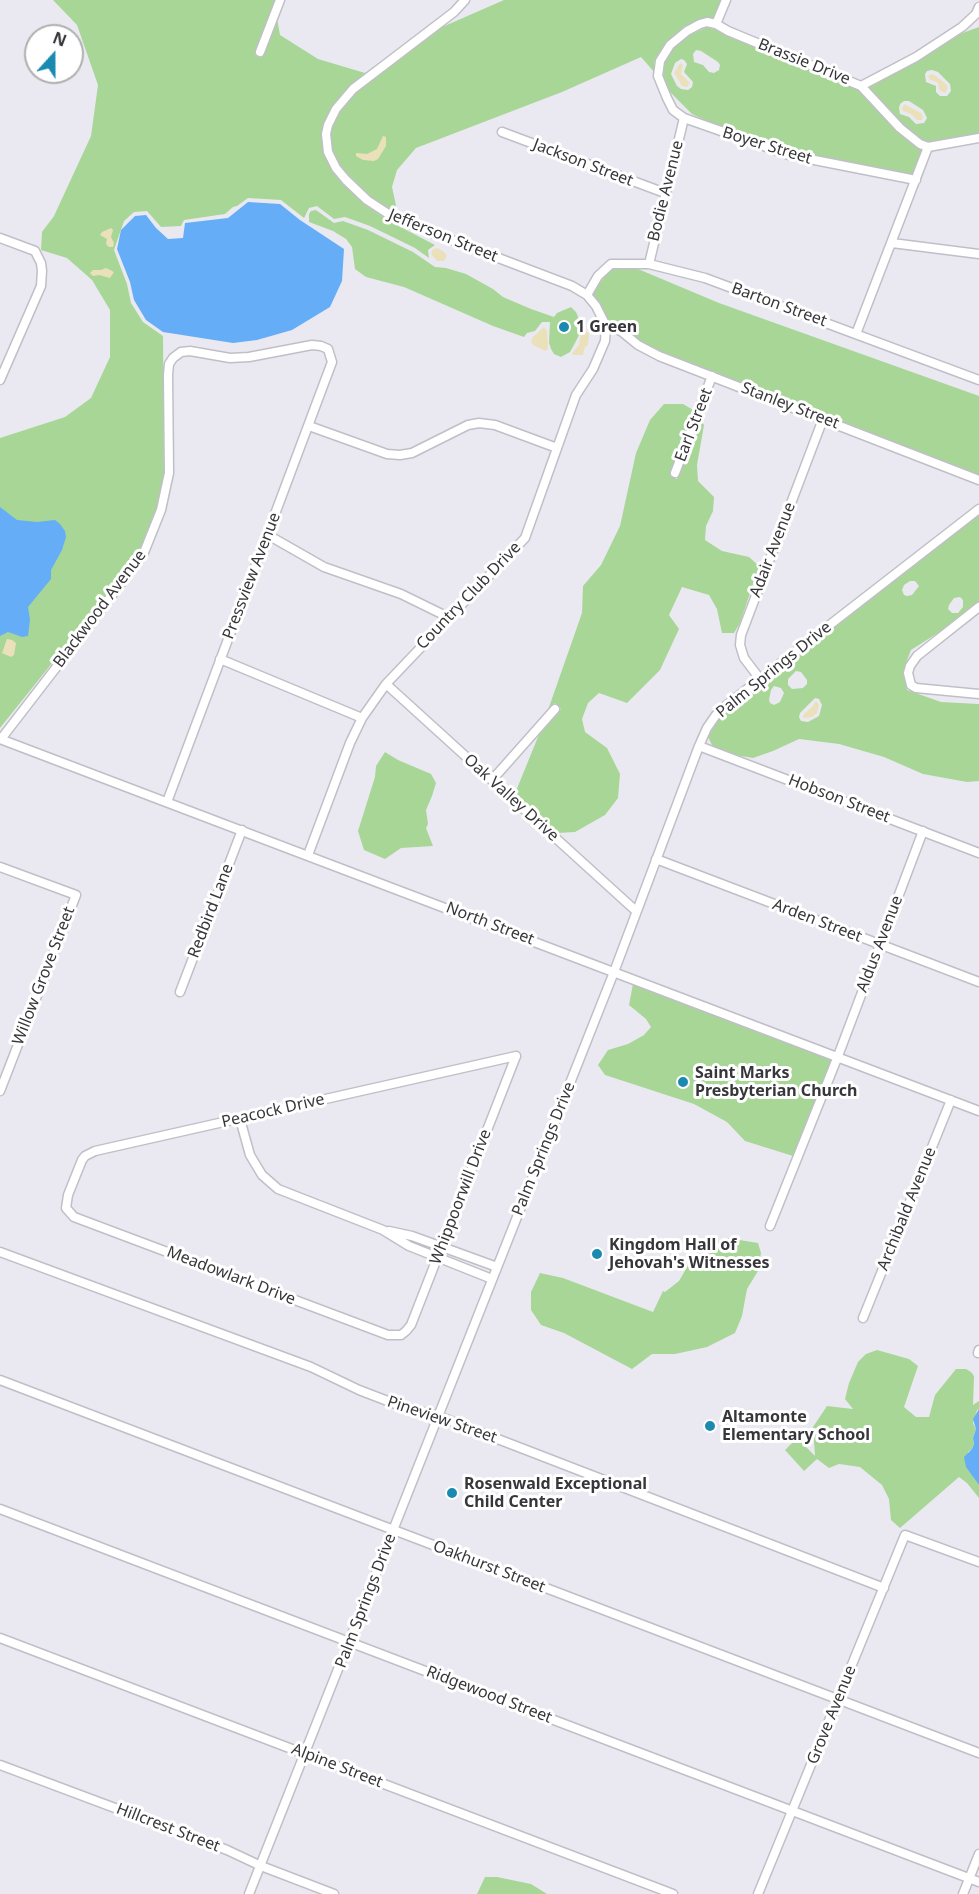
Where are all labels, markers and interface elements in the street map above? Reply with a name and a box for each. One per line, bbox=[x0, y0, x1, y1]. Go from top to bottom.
north arrow bbox=[24, 24, 84, 84]
text: N bbox=[50, 26, 70, 52]
street label: Brassie Drive bbox=[755, 35, 853, 89]
street label: Boyer Street bbox=[720, 123, 814, 169]
street label: Jackson Street bbox=[530, 135, 636, 191]
street label: Bodie Avenue bbox=[644, 139, 688, 243]
street label: Jefferson Street bbox=[386, 205, 500, 267]
street label: Barton Street bbox=[729, 279, 829, 331]
place label: 1 Green bbox=[576, 317, 637, 337]
marker: 1 Green bbox=[557, 320, 571, 334]
street label: Stanley Street bbox=[738, 379, 842, 433]
street label: Earl Street bbox=[671, 385, 717, 465]
street label: Adair Avenue bbox=[746, 500, 800, 600]
street label: Pressview Avenue bbox=[219, 510, 285, 642]
street label: Country Club Drive bbox=[413, 538, 525, 654]
street label: Blackwood Avenue bbox=[50, 547, 150, 671]
street label: Palm Springs Drive bbox=[713, 618, 835, 722]
street label: Oak Valley Drive bbox=[460, 750, 562, 846]
street label: Hobson Street bbox=[785, 771, 893, 827]
street label: Redbird Lane bbox=[184, 861, 238, 961]
street label: Aldus Avenue bbox=[853, 893, 907, 995]
street label: Arden Street bbox=[770, 895, 864, 947]
street label: North Street bbox=[443, 898, 537, 950]
street label: Willow Grove Street bbox=[9, 904, 79, 1048]
place label: Saint Marks Presbyterian Church bbox=[695, 1063, 857, 1101]
marker: Saint Marks Presbyterian Church bbox=[676, 1075, 690, 1089]
street label: Palm Springs Drive bbox=[508, 1079, 580, 1219]
street label: Peacock Drive bbox=[220, 1090, 326, 1132]
street label: Whippoorwill Drive bbox=[426, 1127, 496, 1267]
street label: Archibald Avenue bbox=[874, 1145, 940, 1273]
place label: Kingdom Hall of Jehovah's Witnesses bbox=[609, 1235, 770, 1273]
street label: Meadowlark Drive bbox=[164, 1243, 298, 1309]
marker: Kingdom Hall of Jehovah's Witnesses bbox=[590, 1247, 604, 1261]
street label: Pineview Street bbox=[385, 1392, 499, 1448]
place label: Altamonte Elementary School bbox=[722, 1407, 870, 1445]
marker: Altamonte Elementary School bbox=[703, 1419, 717, 1433]
place label: Rosenwald Exceptional Child Center bbox=[464, 1474, 647, 1512]
marker: Rosenwald Exceptional Child Center bbox=[445, 1486, 459, 1500]
street label: Palm Springs Drive bbox=[332, 1531, 400, 1671]
street label: Oakhurst Street bbox=[430, 1537, 548, 1597]
street label: Ridgewood Street bbox=[423, 1662, 555, 1728]
street label: Grove Avenue bbox=[803, 1663, 861, 1767]
street label: Alpine Street bbox=[289, 1740, 385, 1792]
street label: Hillcrest Street bbox=[113, 1799, 223, 1857]

